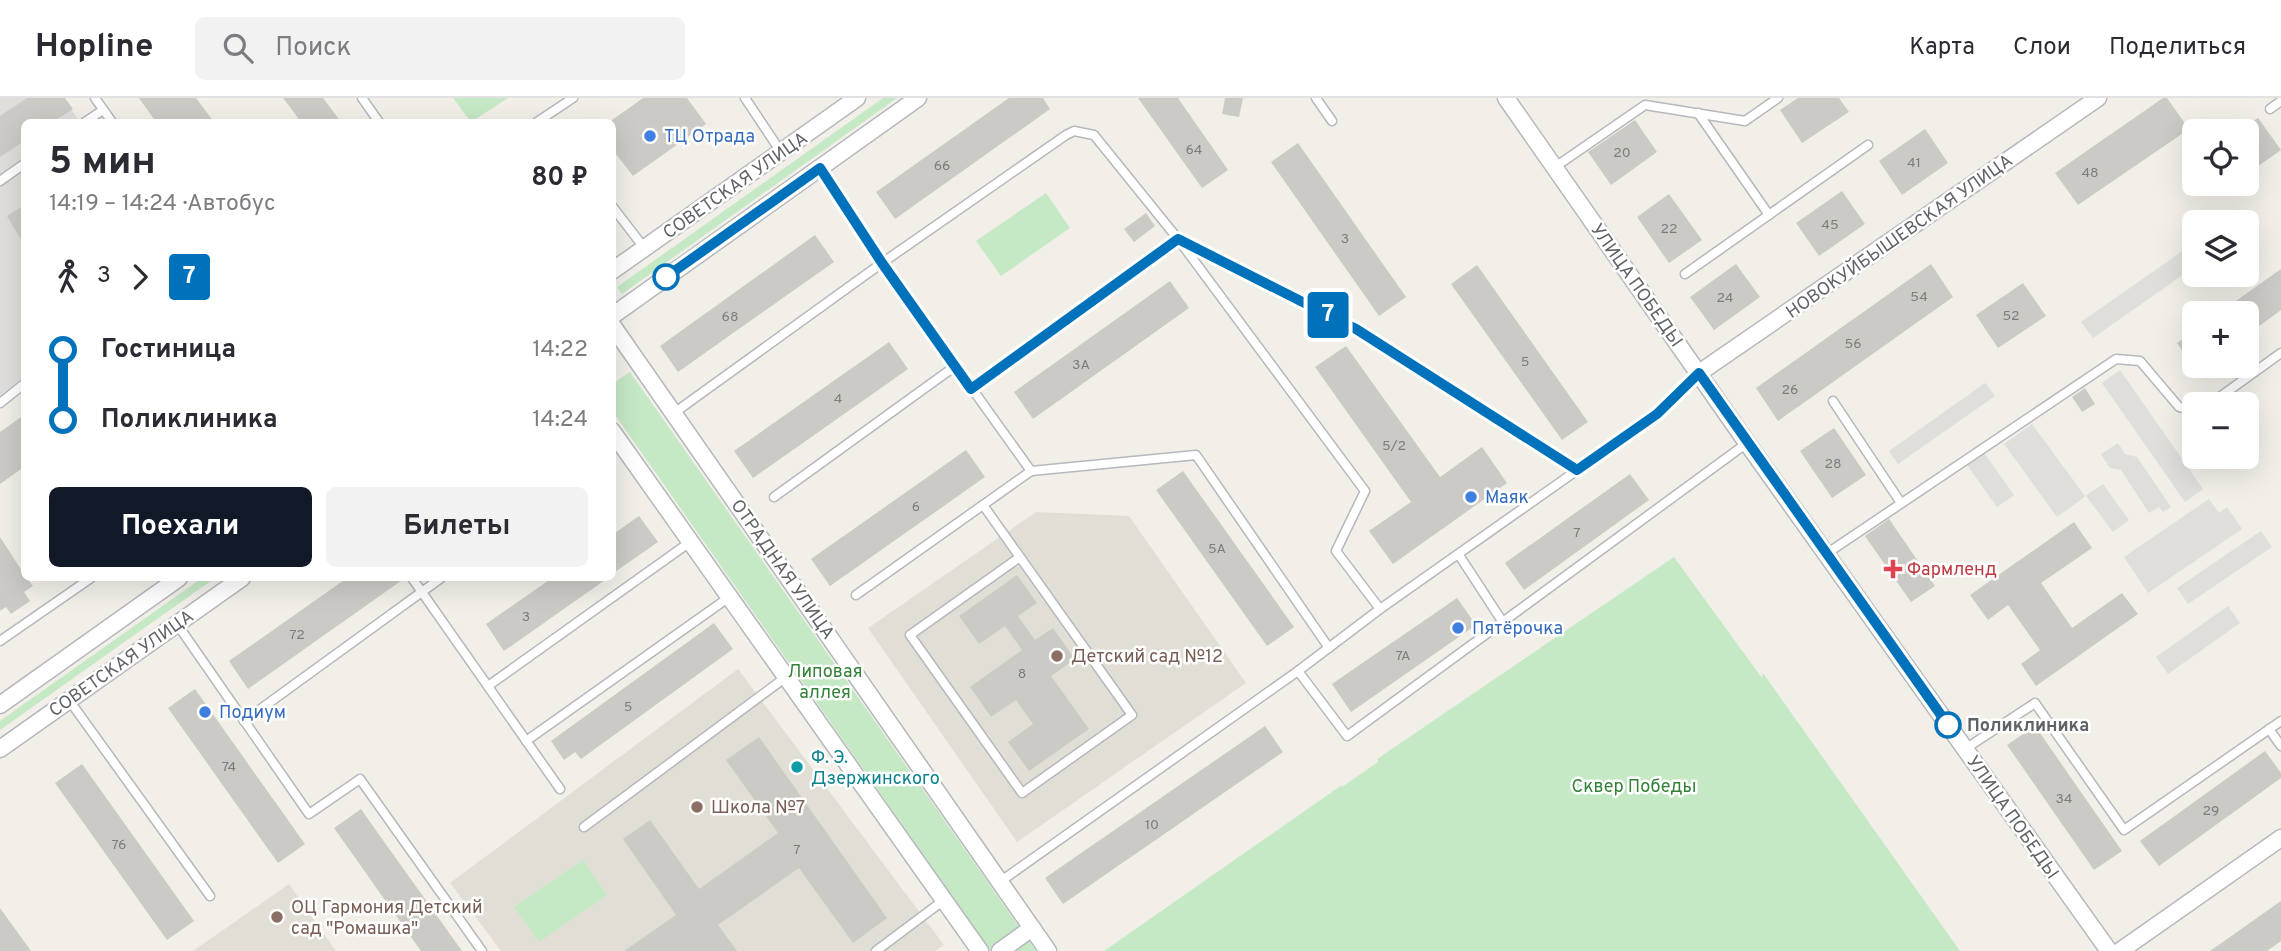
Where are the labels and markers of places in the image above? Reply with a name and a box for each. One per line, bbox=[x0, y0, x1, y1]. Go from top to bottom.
place label: ТЦ Отрада bbox=[664, 126, 755, 149]
marker: ТЦ Отрада bbox=[642, 128, 658, 144]
unlabelled marker bbox=[653, 264, 679, 290]
place label: Маяк bbox=[1485, 487, 1529, 510]
marker: Маяк bbox=[1463, 489, 1479, 505]
place label: Фармленд bbox=[1907, 559, 1997, 582]
marker: Фармленд bbox=[1885, 561, 1901, 577]
place label: Пятёрочка bbox=[1472, 618, 1563, 641]
marker: Пятёрочка bbox=[1450, 620, 1466, 636]
place label: Детский сад №12 bbox=[1071, 646, 1223, 669]
marker: Детский сад №12 bbox=[1049, 648, 1065, 664]
place label: Подиум bbox=[219, 702, 286, 725]
marker: Подиум bbox=[197, 704, 213, 720]
marker: Поликлиника bbox=[1935, 712, 1961, 738]
place label: Поликлиника bbox=[1967, 715, 2089, 738]
place label: Ф. Э. Дзержинского bbox=[811, 747, 940, 791]
marker: Ф. Э. Дзержинского bbox=[789, 759, 805, 775]
place label: Школа №7 bbox=[711, 797, 805, 820]
marker: Школа №7 bbox=[689, 799, 705, 815]
place label: ОЦ Гармония Детский сад "Ромашка" bbox=[291, 897, 483, 941]
marker: ОЦ Гармония Детский сад "Ромашка" bbox=[269, 909, 285, 925]

